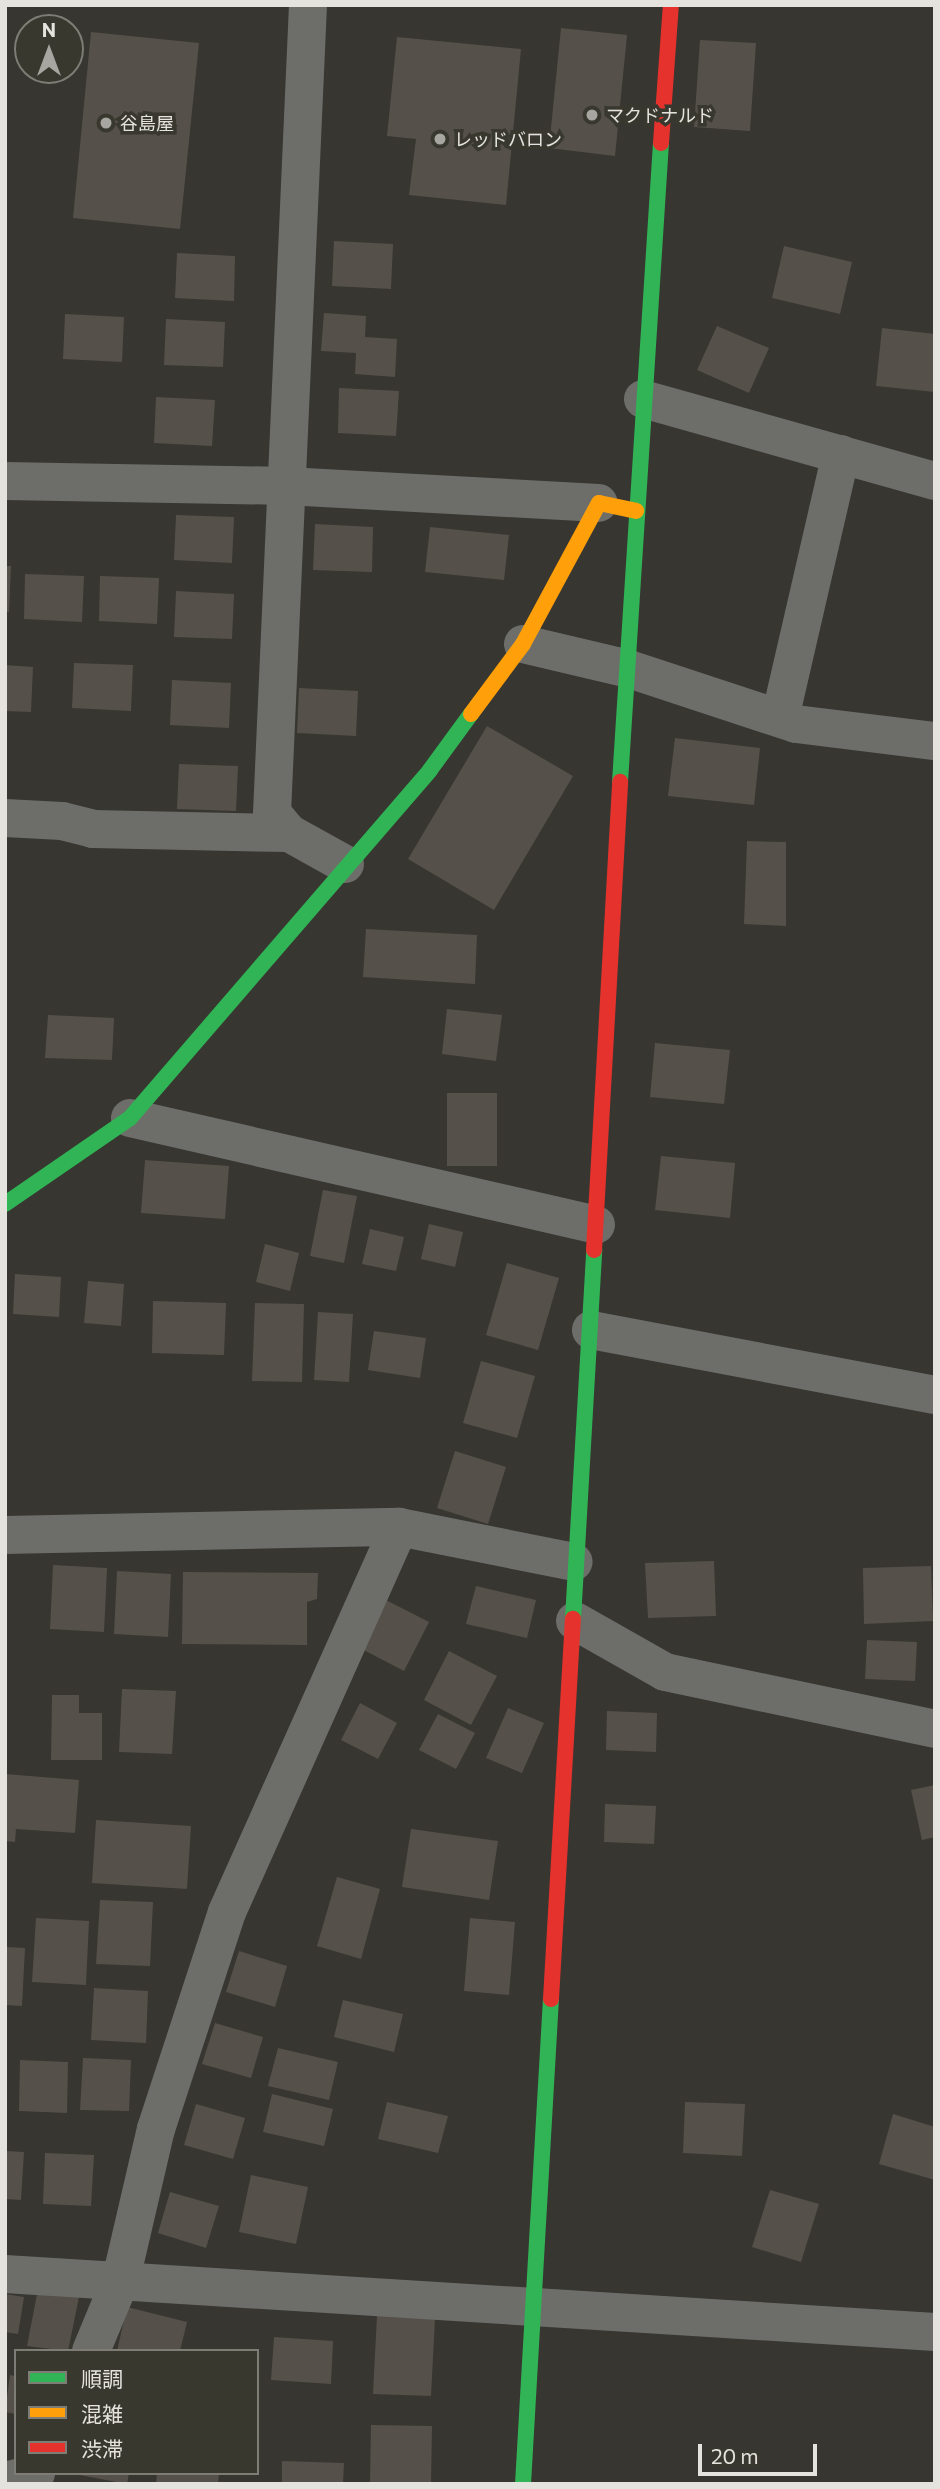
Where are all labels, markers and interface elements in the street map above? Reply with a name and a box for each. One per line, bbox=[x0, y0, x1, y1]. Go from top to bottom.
north arrow bbox=[14, 14, 84, 84]
text: N bbox=[42, 18, 56, 41]
place label: マクドナルド bbox=[606, 104, 714, 126]
marker: マクドナルド bbox=[584, 107, 600, 123]
place label: 谷島屋 bbox=[120, 112, 174, 134]
marker: 谷島屋 bbox=[98, 115, 114, 131]
place label: レッドバロン bbox=[454, 128, 562, 150]
marker: レッドバロン bbox=[432, 131, 448, 147]
legend bbox=[14, 2349, 259, 2475]
text: 順調 bbox=[81, 2366, 123, 2391]
text: 混雑 bbox=[81, 2401, 123, 2426]
scale bar bbox=[702, 2430, 821, 2474]
text: 渋滞 bbox=[81, 2436, 123, 2461]
text: 20 m bbox=[711, 2443, 759, 2468]

